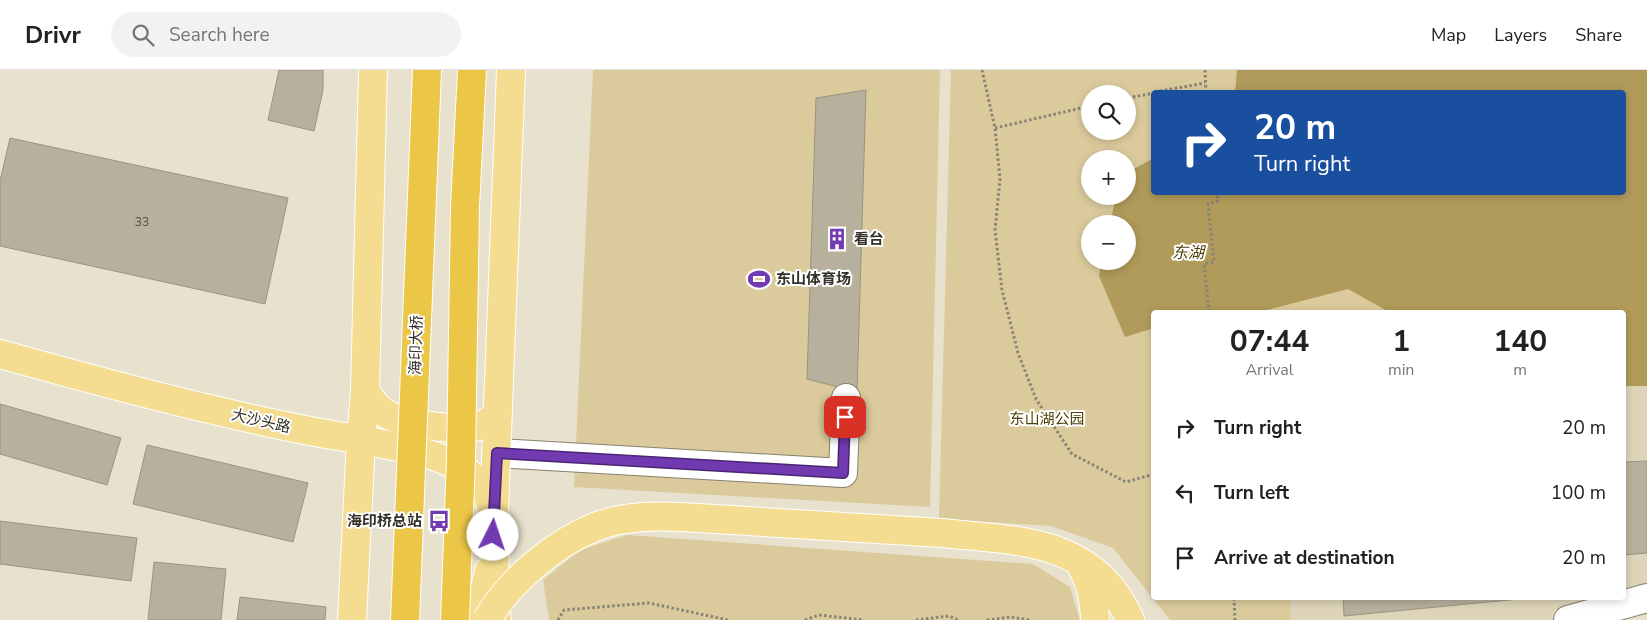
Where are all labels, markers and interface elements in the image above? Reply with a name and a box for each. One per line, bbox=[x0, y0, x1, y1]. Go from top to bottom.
search box bbox=[111, 12, 461, 57]
text: Drivr bbox=[25, 19, 81, 51]
icon: search bbox=[129, 21, 157, 49]
text: Search here bbox=[169, 22, 270, 48]
text: Map bbox=[1431, 23, 1466, 47]
text: Layers bbox=[1494, 23, 1547, 47]
text: Share bbox=[1575, 23, 1622, 47]
map controls bbox=[1081, 85, 1136, 270]
button: search bbox=[1081, 85, 1136, 140]
text: 20 m bbox=[1254, 104, 1336, 151]
icon: right bbox=[1171, 110, 1236, 175]
text: Turn right bbox=[1254, 149, 1350, 179]
button: + bbox=[1081, 150, 1136, 205]
house number: 33 bbox=[135, 214, 149, 230]
button: − bbox=[1081, 215, 1136, 270]
building icon: 看台 bbox=[824, 226, 850, 252]
place label: 看台 bbox=[854, 229, 884, 249]
water label: 东湖 bbox=[1172, 242, 1207, 264]
sports icon: 东山体育场 bbox=[746, 266, 772, 292]
place label: 东山体育场 bbox=[776, 269, 851, 289]
street label: 海印大桥 bbox=[405, 315, 427, 375]
text: 07:44 bbox=[1230, 321, 1309, 362]
text: 1 bbox=[1392, 321, 1410, 362]
text: 140 bbox=[1493, 321, 1547, 362]
text: Arrival bbox=[1245, 359, 1294, 381]
text: min bbox=[1388, 359, 1414, 381]
text: m bbox=[1513, 359, 1527, 381]
pin bbox=[824, 396, 866, 438]
icon: arrive bbox=[831, 403, 859, 431]
street label: 大沙头路 bbox=[230, 405, 292, 437]
park label: 东山湖公园 bbox=[1009, 409, 1085, 429]
icon: right bbox=[1171, 414, 1199, 442]
text: Turn right bbox=[1214, 415, 1301, 441]
text: 20 m bbox=[1562, 415, 1606, 441]
icon: left bbox=[1171, 479, 1199, 507]
text: Turn left bbox=[1214, 480, 1289, 506]
text: 100 m bbox=[1551, 480, 1606, 506]
bus stop icon: 海印桥总站 bbox=[426, 508, 452, 534]
position arrow bbox=[466, 508, 518, 560]
place label: 海印桥总站 bbox=[347, 511, 422, 531]
icon: arrive bbox=[1171, 544, 1199, 572]
text: Arrive at destination bbox=[1214, 545, 1395, 571]
text: 20 m bbox=[1562, 545, 1606, 571]

